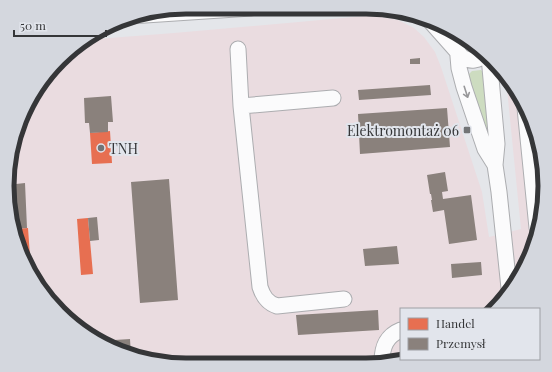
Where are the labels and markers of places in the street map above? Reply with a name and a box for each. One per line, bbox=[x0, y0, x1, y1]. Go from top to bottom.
place label: Elektromontaż 06 bbox=[347, 121, 459, 140]
marker: Elektromontaż 06 bbox=[462, 125, 472, 135]
place label: TNH bbox=[109, 139, 139, 158]
marker: TNH bbox=[96, 143, 106, 153]

